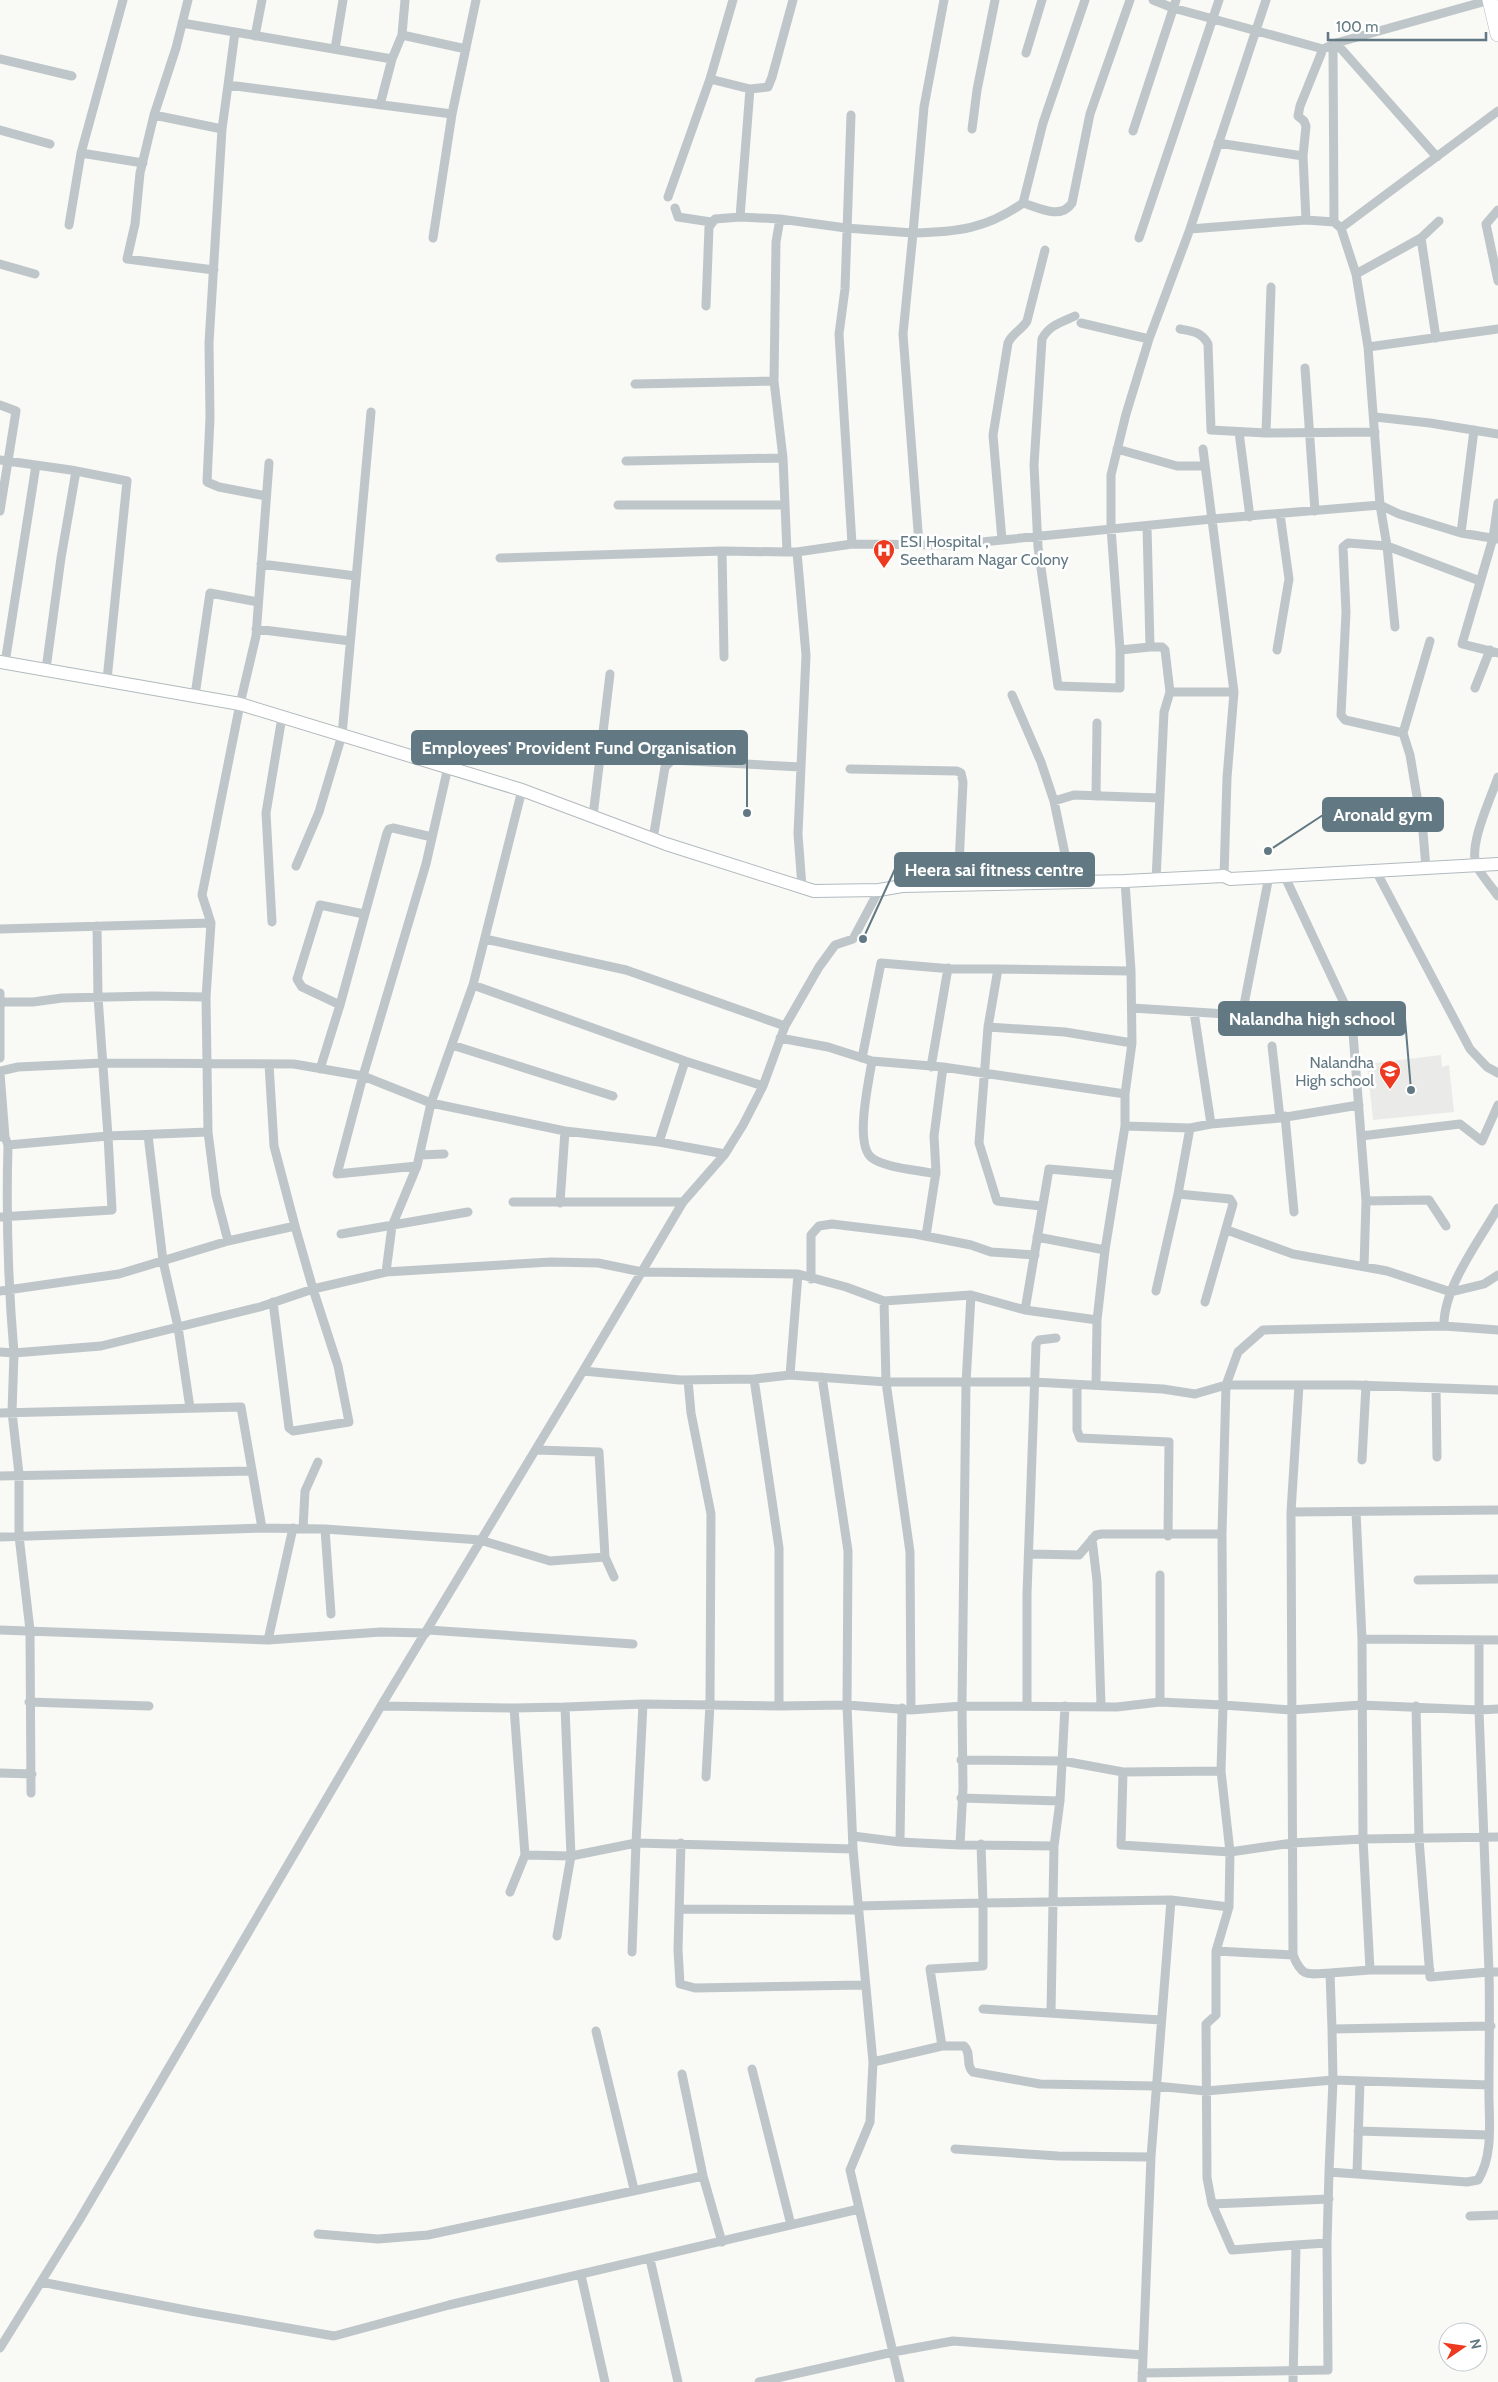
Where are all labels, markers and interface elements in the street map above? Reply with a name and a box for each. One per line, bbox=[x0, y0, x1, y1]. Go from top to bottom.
scale bar bbox=[1328, 10, 1486, 42]
text: 100 m bbox=[1336, 18, 1378, 36]
place label: ESI Hospital , Seetharam Nagar Colony bbox=[900, 532, 1069, 569]
hospital icon: ESI Hospital , Seetharam Nagar Colony bbox=[872, 538, 896, 569]
callout: Employees' Provident Fund Organisation bbox=[412, 731, 747, 764]
text: Employees' Provident Fund Organisation bbox=[422, 737, 736, 759]
callout: Aronald gym bbox=[1323, 798, 1443, 831]
text: Aronald gym bbox=[1333, 804, 1433, 826]
callout: Heera sai fitness centre bbox=[895, 853, 1094, 886]
text: Heera sai fitness centre bbox=[904, 859, 1084, 881]
callout: Nalandha high school bbox=[1219, 1002, 1405, 1035]
text: Nalandha high school bbox=[1229, 1008, 1396, 1030]
place label: Nalandha High school bbox=[1295, 1053, 1374, 1090]
school or university icon: Nalandha High school bbox=[1378, 1059, 1402, 1090]
north arrow bbox=[1438, 2322, 1488, 2372]
text: N bbox=[1466, 2337, 1486, 2351]

